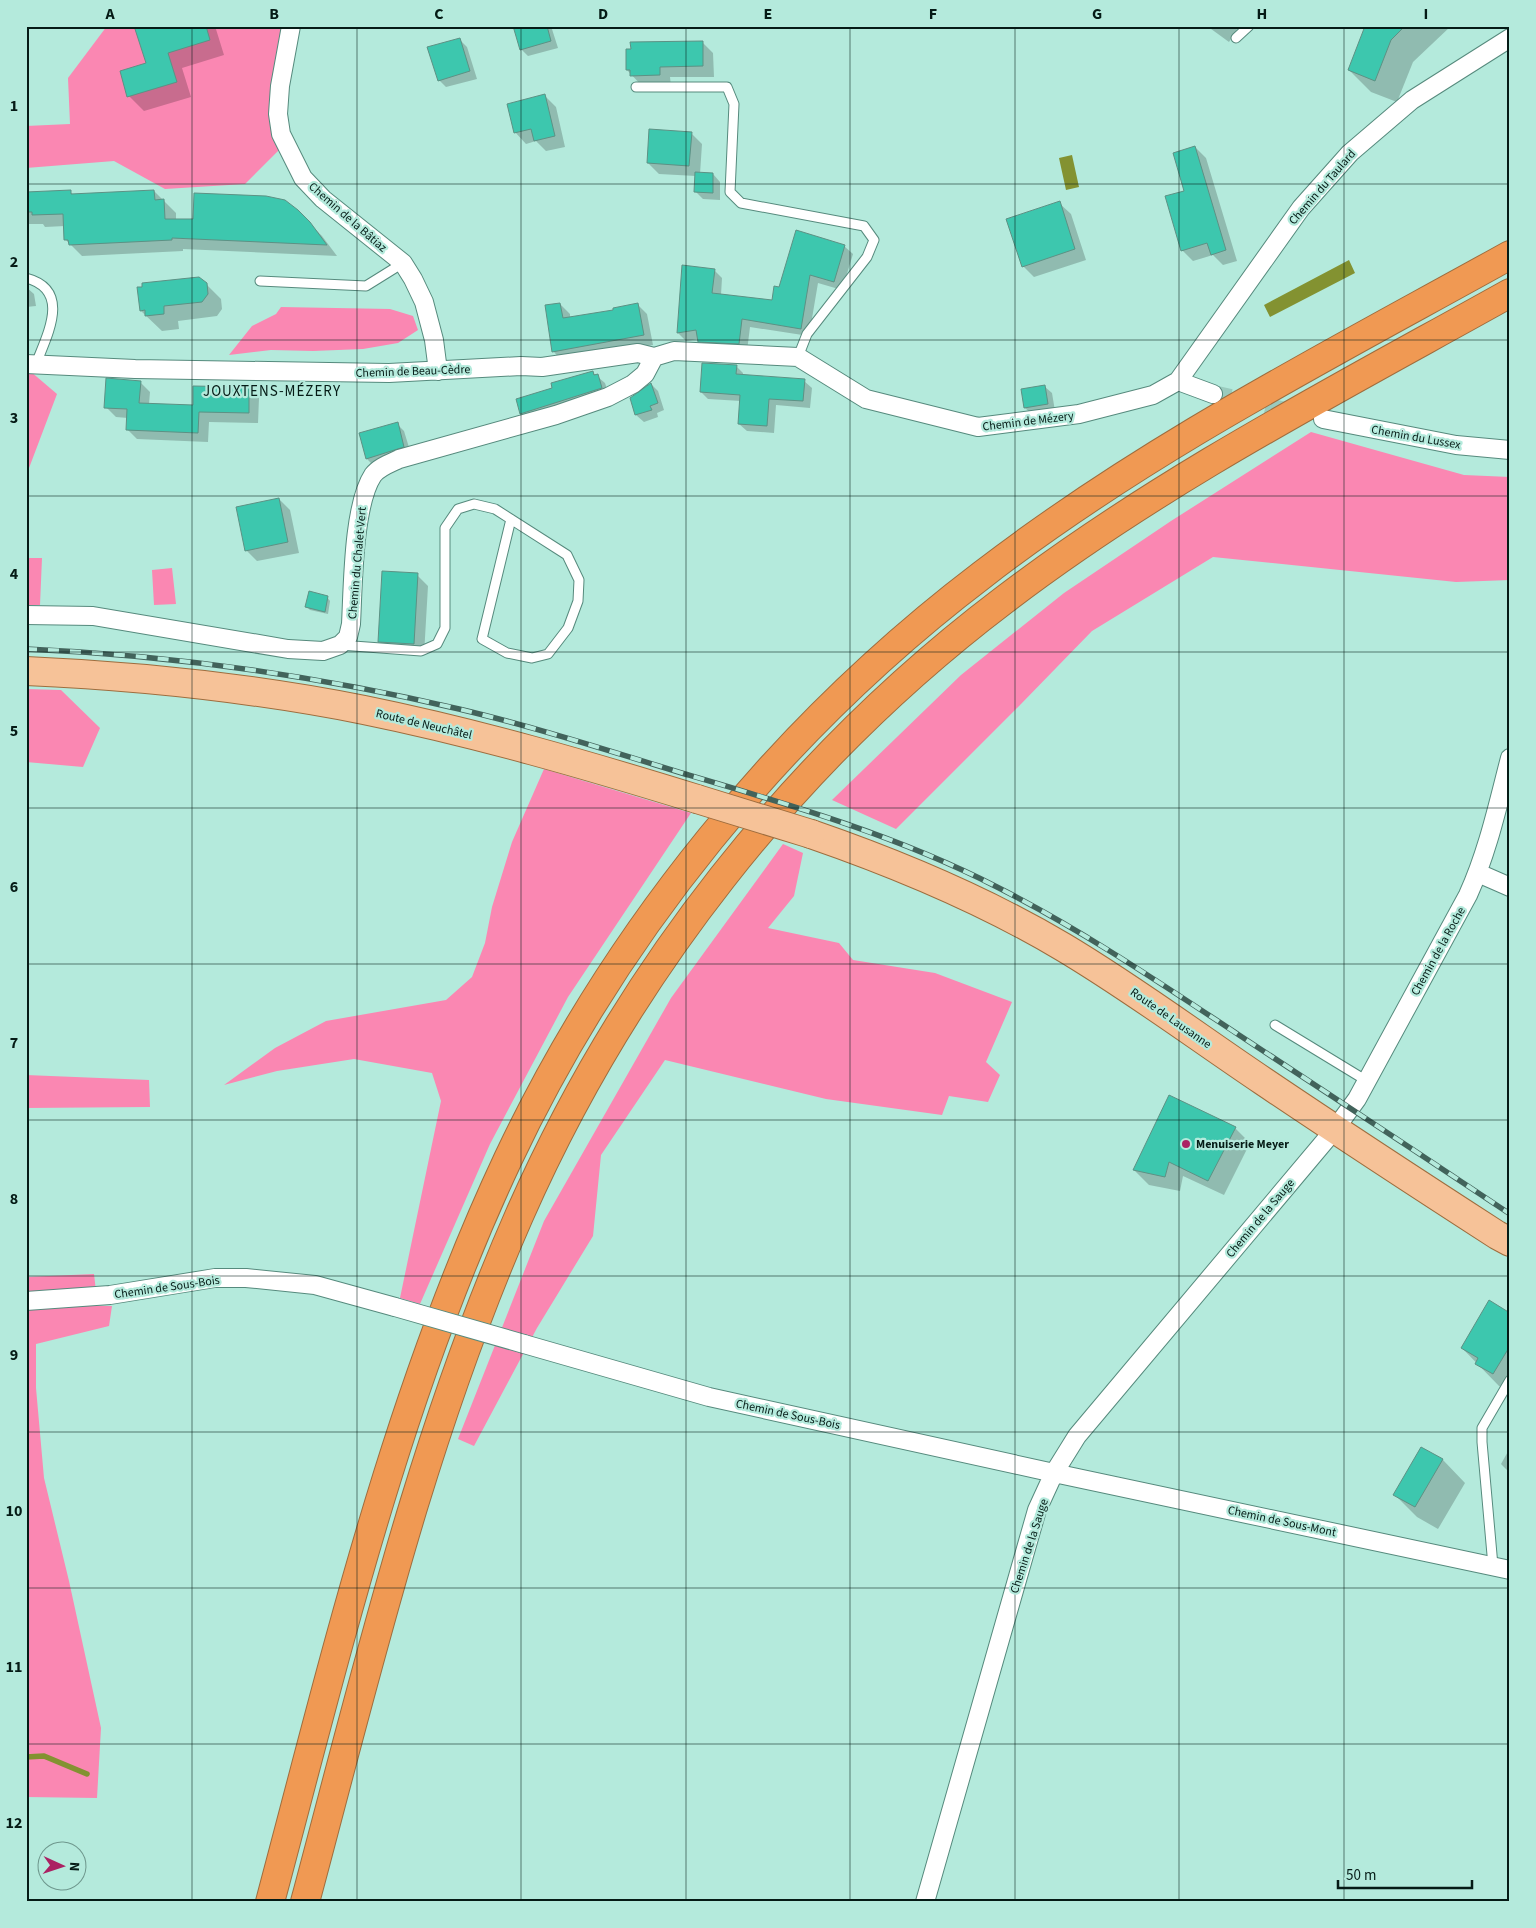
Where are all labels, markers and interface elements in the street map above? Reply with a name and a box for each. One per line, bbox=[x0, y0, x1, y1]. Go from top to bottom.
text: A bbox=[104, 3, 115, 25]
text: B bbox=[269, 3, 279, 25]
text: C bbox=[434, 3, 444, 25]
text: D bbox=[598, 3, 608, 25]
text: E bbox=[764, 3, 772, 25]
text: F bbox=[929, 3, 937, 25]
text: G bbox=[1092, 3, 1102, 25]
text: H bbox=[1257, 3, 1267, 25]
text: I bbox=[1424, 3, 1428, 25]
text: 1 bbox=[10, 95, 18, 117]
street label: Chemin du Taulard bbox=[1285, 146, 1360, 229]
street label: Chemin de la Bâtiaz bbox=[305, 179, 391, 256]
text: 2 bbox=[10, 251, 18, 273]
street label: Chemin de Beau-Cèdre bbox=[355, 361, 471, 382]
district label: JOUXTENS-MÉZERY bbox=[203, 381, 341, 402]
text: 3 bbox=[10, 407, 18, 429]
street label: Chemin de Mézery bbox=[981, 407, 1075, 436]
street label: Chemin du Lussex bbox=[1370, 421, 1462, 454]
street label: Chemin du Chalet-Vert bbox=[344, 506, 371, 620]
text: 4 bbox=[10, 563, 19, 585]
street label: Route de Neuchâtel bbox=[374, 705, 474, 744]
text: 5 bbox=[10, 720, 18, 742]
text: 6 bbox=[10, 876, 18, 898]
street label: Chemin de la Roche bbox=[1407, 904, 1470, 999]
street label: Route de Lausanne bbox=[1127, 984, 1215, 1053]
text: 7 bbox=[10, 1032, 18, 1054]
place label: Menuiserie Meyer bbox=[1196, 1136, 1289, 1153]
marker: Menuiserie Meyer bbox=[1180, 1138, 1192, 1150]
street label: Chemin de la Sauge bbox=[1222, 1175, 1299, 1262]
text: 8 bbox=[10, 1188, 18, 1210]
street label: Chemin de Sous-Bois bbox=[113, 1272, 221, 1303]
text: 9 bbox=[10, 1344, 18, 1366]
street label: Chemin de Sous-Bois bbox=[734, 1395, 842, 1434]
street label: Chemin de la Sauge bbox=[1006, 1497, 1053, 1596]
text: 10 bbox=[6, 1500, 22, 1522]
street label: Chemin de Sous-Mont bbox=[1226, 1502, 1338, 1541]
text: 11 bbox=[6, 1656, 22, 1678]
text: 12 bbox=[6, 1812, 22, 1834]
north arrow bbox=[38, 1840, 88, 1890]
scale bar bbox=[1338, 1858, 1472, 1890]
text: N bbox=[64, 1861, 84, 1872]
text: 50 m bbox=[1346, 1865, 1376, 1886]

